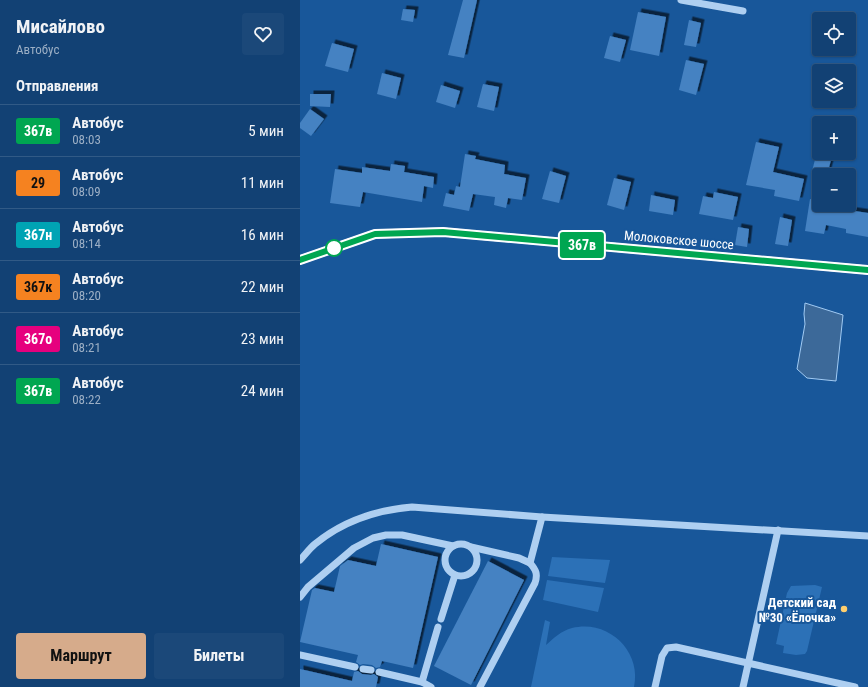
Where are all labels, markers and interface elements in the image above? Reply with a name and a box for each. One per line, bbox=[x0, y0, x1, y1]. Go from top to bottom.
map controls bbox=[812, 12, 856, 212]
button: locate bbox=[812, 12, 856, 56]
button: heart bbox=[242, 13, 284, 55]
text: Мисайлово bbox=[16, 15, 105, 38]
text: Автобус bbox=[16, 42, 59, 57]
button: layers bbox=[812, 64, 856, 108]
text: Отправления bbox=[16, 77, 98, 95]
text: Автобус bbox=[72, 114, 124, 132]
button: + bbox=[812, 116, 856, 160]
text: 5 мин bbox=[248, 122, 284, 140]
text: 367в bbox=[24, 123, 52, 139]
text: 08:03 bbox=[72, 132, 101, 147]
text: Автобус bbox=[72, 166, 123, 184]
button: − bbox=[812, 168, 856, 212]
text: 11 мин bbox=[241, 174, 284, 192]
text: 29 bbox=[31, 175, 45, 191]
text: 08:09 bbox=[72, 184, 101, 199]
text: Автобус bbox=[72, 218, 124, 236]
text: 16 мин bbox=[241, 226, 284, 244]
text: 367н bbox=[24, 227, 52, 243]
street label: Молоковское шоссе bbox=[624, 228, 734, 252]
line badge: 367в bbox=[554, 232, 610, 258]
text: 08:14 bbox=[72, 236, 101, 251]
text: 367в bbox=[568, 237, 596, 253]
unlabelled marker bbox=[325, 239, 343, 257]
text: Автобус bbox=[72, 270, 124, 288]
text: 22 мин bbox=[241, 278, 284, 296]
text: 367к bbox=[24, 279, 52, 295]
text: 08:20 bbox=[72, 288, 101, 303]
text: Автобус bbox=[72, 322, 124, 340]
text: 23 мин bbox=[241, 330, 284, 348]
text: 367о bbox=[24, 331, 52, 347]
text: 08:21 bbox=[72, 340, 101, 355]
text: Автобус bbox=[72, 374, 124, 392]
text: 24 мин bbox=[241, 382, 284, 400]
text: 367в bbox=[24, 383, 52, 399]
text: 08:22 bbox=[72, 392, 101, 407]
place label: Детский сад №30 «Ёлочка» bbox=[758, 595, 837, 625]
marker: Детский сад №30 «Ёлочка» bbox=[839, 604, 849, 614]
button: Маршрут bbox=[16, 633, 146, 679]
button: Билеты bbox=[154, 633, 284, 679]

